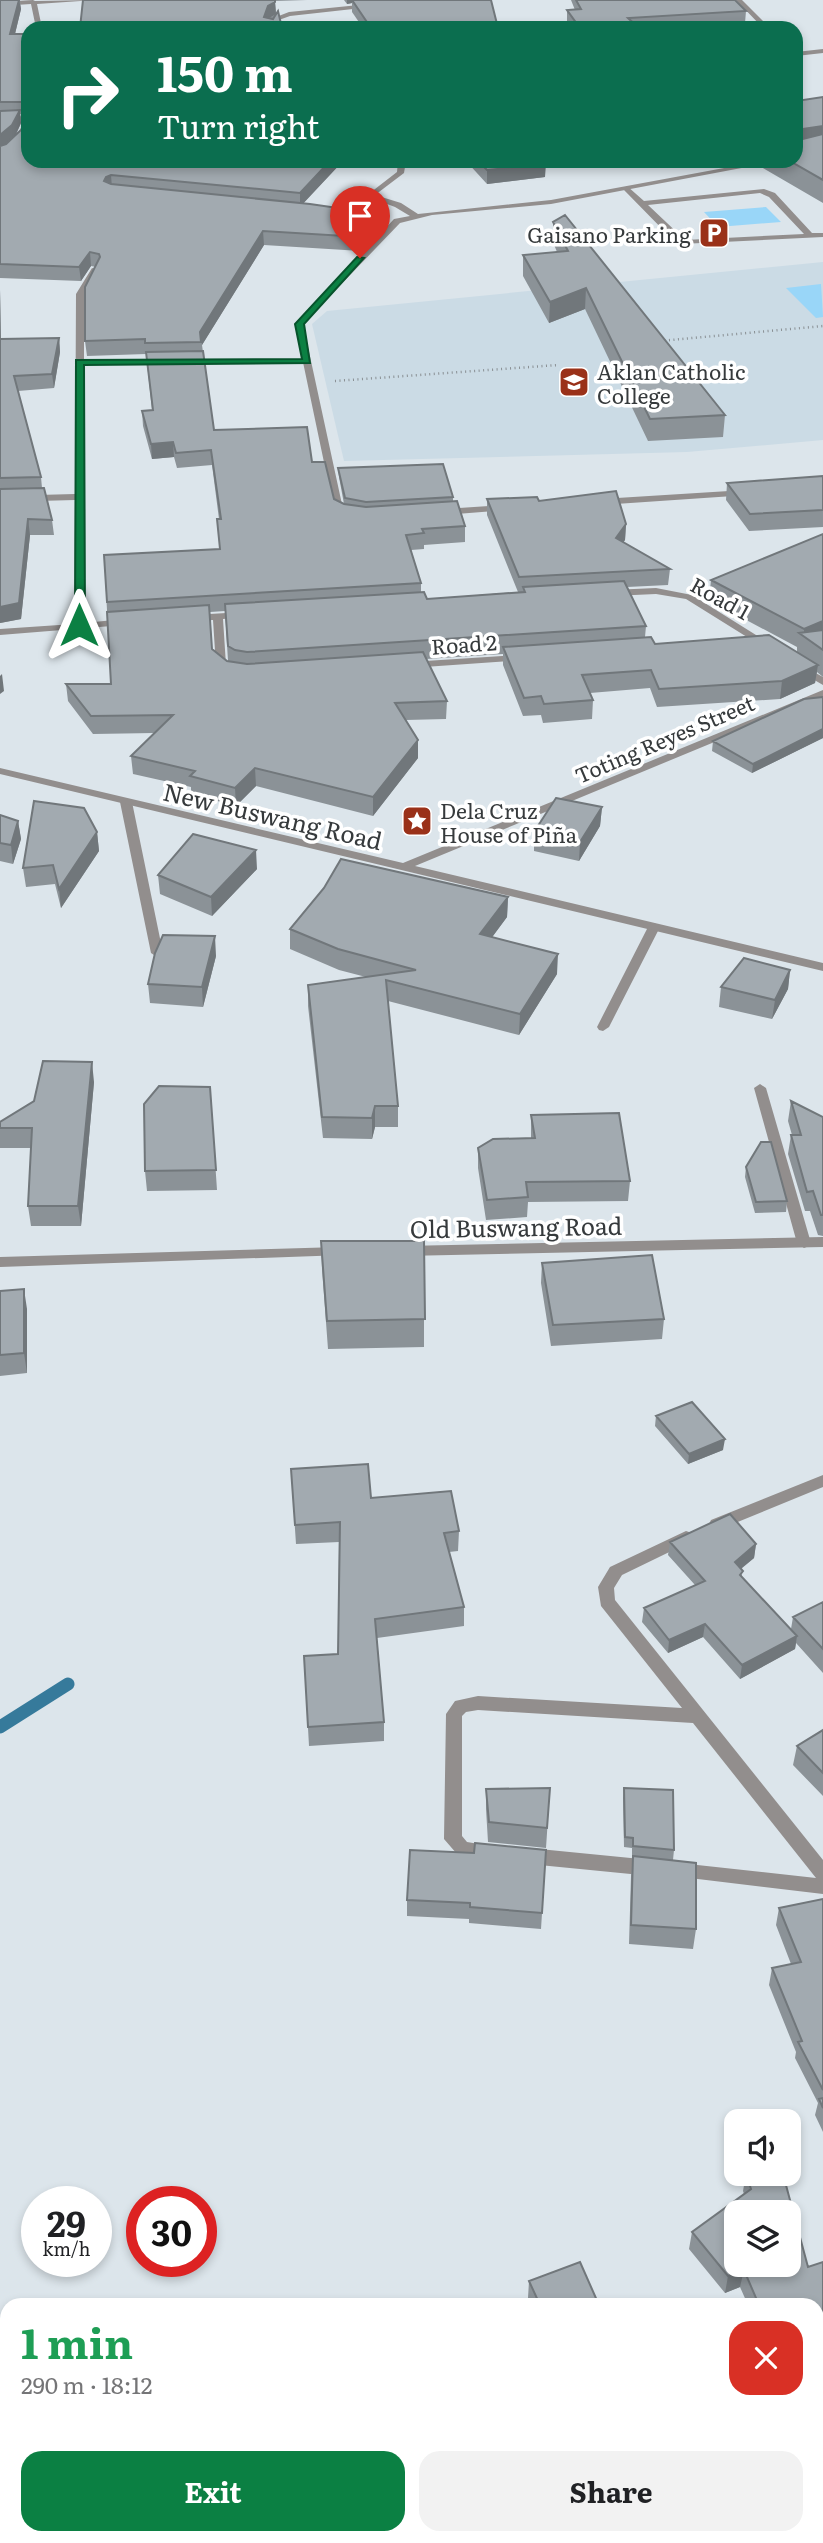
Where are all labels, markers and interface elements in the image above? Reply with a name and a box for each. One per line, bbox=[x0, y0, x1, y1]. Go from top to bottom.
text: 150 m bbox=[157, 34, 293, 107]
icon: right bbox=[42, 49, 133, 140]
text: Turn right bbox=[157, 101, 319, 149]
pin bbox=[330, 186, 390, 258]
icon: arrive bbox=[341, 197, 379, 235]
parking icon: Gaisano Parking bbox=[697, 216, 731, 250]
place label: Gaisano Parking bbox=[527, 218, 691, 249]
place label: Aklan Catholic College bbox=[597, 355, 745, 410]
school or university icon: Aklan Catholic College bbox=[557, 365, 591, 399]
street label: Road 1 bbox=[686, 568, 757, 626]
position arrow bbox=[42, 588, 116, 662]
street label: Road 2 bbox=[430, 625, 498, 661]
street label: Toting Reyes Street bbox=[569, 686, 759, 790]
street label: New Buswang Road bbox=[160, 773, 386, 857]
place label: Dela Cruz House of Piña bbox=[440, 794, 578, 849]
place icon: Dela Cruz House of Piña bbox=[400, 804, 434, 838]
street label: Old Buswang Road bbox=[409, 1207, 623, 1245]
map controls bbox=[724, 2109, 801, 2277]
button: sound bbox=[724, 2109, 801, 2186]
speed limit sign: 30 bbox=[126, 2186, 217, 2277]
text: 29 bbox=[47, 2196, 86, 2248]
button: layers bbox=[724, 2200, 801, 2277]
text: km/h bbox=[43, 2235, 90, 2262]
text: 1 min bbox=[21, 2310, 133, 2372]
button: close bbox=[729, 2321, 803, 2395]
text: 290 m · 18:12 bbox=[21, 2367, 152, 2401]
button: Exit bbox=[21, 2451, 405, 2531]
button: Share bbox=[419, 2451, 803, 2531]

